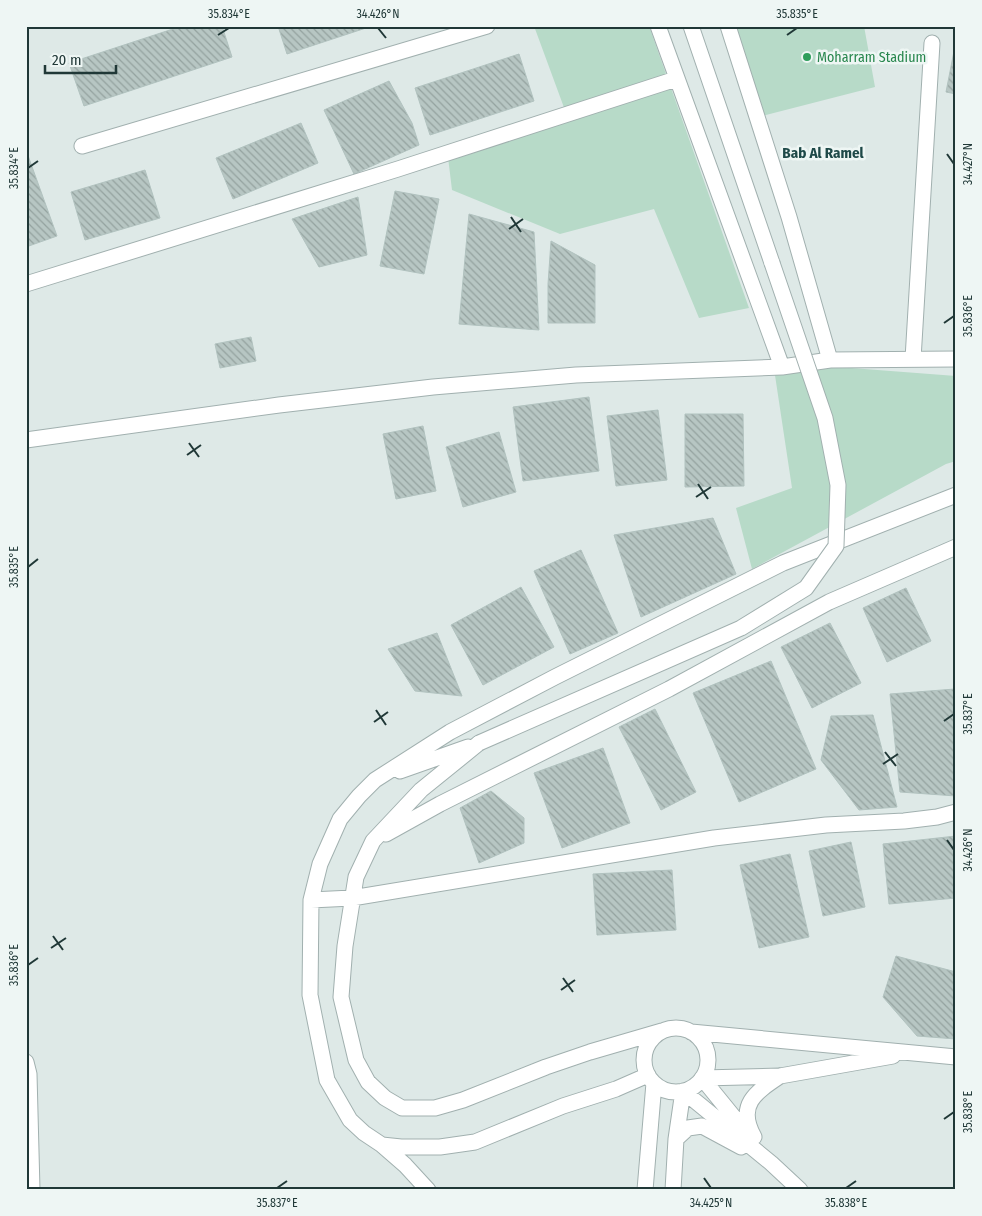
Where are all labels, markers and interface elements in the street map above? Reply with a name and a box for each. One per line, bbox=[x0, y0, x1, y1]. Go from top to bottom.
text: 35.834°E bbox=[208, 7, 250, 21]
text: 34.426°N bbox=[357, 7, 399, 21]
text: 35.835°E bbox=[776, 7, 818, 21]
scale bar bbox=[45, 42, 116, 74]
place label: Moharram Stadium bbox=[817, 49, 926, 66]
text: 20 m bbox=[52, 51, 82, 69]
marker: Moharram Stadium bbox=[801, 51, 813, 63]
text: 34.427°N bbox=[961, 143, 975, 185]
district label: Bab Al Ramel bbox=[782, 144, 865, 162]
text: 35.834°E bbox=[7, 147, 21, 189]
text: 35.836°E bbox=[961, 295, 975, 337]
text: 35.835°E bbox=[7, 546, 21, 588]
text: 35.837°E bbox=[961, 693, 975, 735]
text: 34.426°N bbox=[961, 829, 975, 871]
text: 35.836°E bbox=[7, 944, 21, 986]
text: 35.838°E bbox=[961, 1091, 975, 1133]
text: 35.837°E bbox=[256, 1196, 298, 1210]
text: 34.425°N bbox=[690, 1196, 732, 1210]
text: 35.838°E bbox=[825, 1196, 867, 1210]

